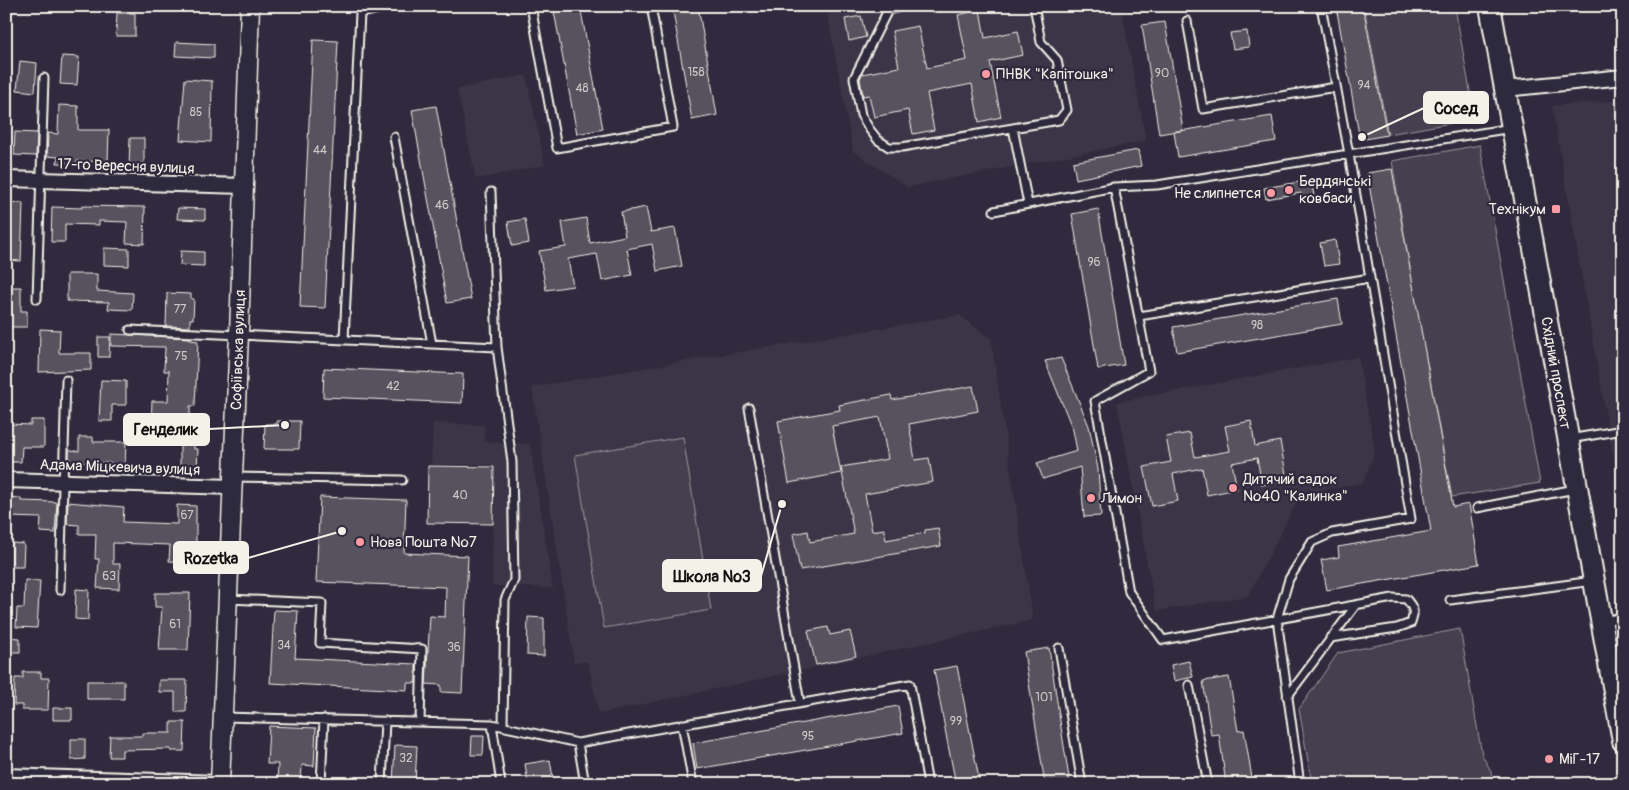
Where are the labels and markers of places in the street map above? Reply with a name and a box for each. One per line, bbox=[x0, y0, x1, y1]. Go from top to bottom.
place label: ПНВК "Капітошка" bbox=[996, 65, 1114, 84]
marker: ПНВК "Капітошка" bbox=[980, 68, 992, 80]
callout: Сосед bbox=[1424, 92, 1488, 123]
place label: Бердянські ковбаси bbox=[1299, 172, 1371, 208]
place label: Не слипнется bbox=[1174, 184, 1261, 203]
marker: Бердянські ковбаси bbox=[1283, 184, 1295, 196]
marker: Не слипнется bbox=[1265, 187, 1277, 199]
place label: Технікум bbox=[1489, 200, 1546, 219]
marker: Технікум bbox=[1550, 203, 1562, 215]
callout: Генделик bbox=[124, 414, 209, 445]
place label: Дитячий садок №40 "Калинка" bbox=[1242, 470, 1348, 506]
marker: Дитячий садок №40 "Калинка" bbox=[1227, 482, 1239, 494]
place label: Лимон bbox=[1100, 489, 1142, 508]
marker: Лимон bbox=[1085, 492, 1097, 504]
place label: Нова Пошта №7 bbox=[370, 533, 477, 552]
marker: Нова Пошта №7 bbox=[354, 536, 366, 548]
callout: Rozetka bbox=[174, 542, 248, 573]
callout: Школа №3 bbox=[663, 560, 761, 591]
place label: МіГ-17 bbox=[1559, 750, 1600, 769]
marker: МіГ-17 bbox=[1543, 753, 1555, 765]

